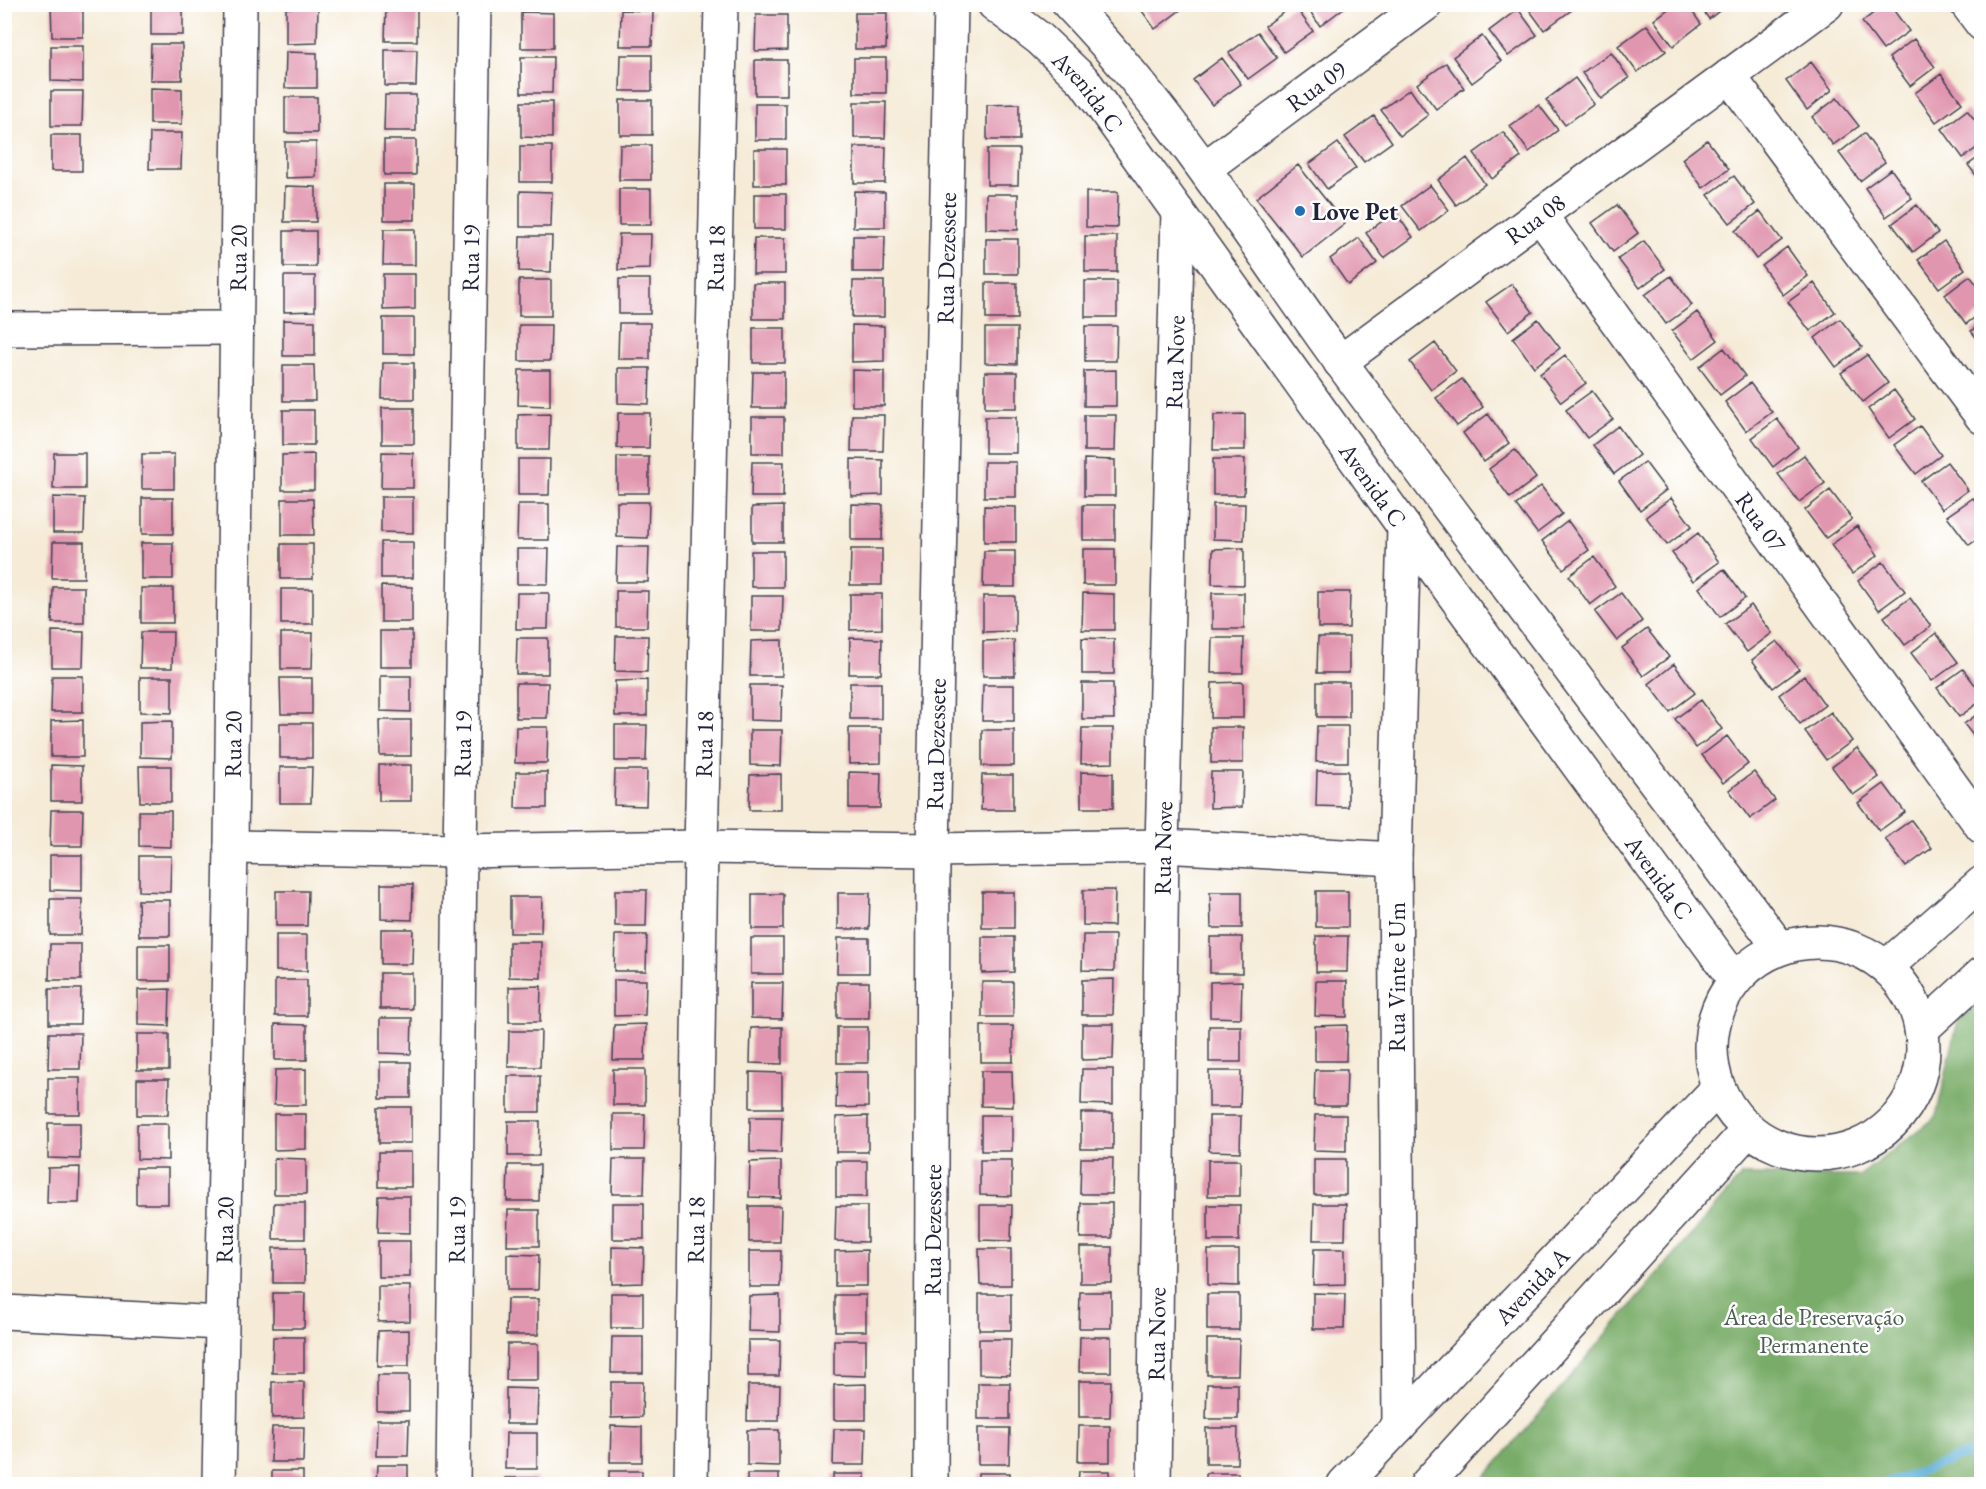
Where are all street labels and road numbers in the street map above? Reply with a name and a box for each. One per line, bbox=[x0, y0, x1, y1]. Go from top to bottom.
street label: Avenida C bbox=[1045, 43, 1131, 138]
street label: Rua 09 bbox=[1280, 53, 1352, 118]
street label: Rua 08 bbox=[1499, 186, 1571, 251]
street label: Rua Dezessete bbox=[929, 192, 962, 324]
street label: Rua 20 bbox=[221, 224, 253, 292]
street label: Rua 19 bbox=[454, 224, 486, 292]
street label: Rua 18 bbox=[699, 224, 731, 292]
street label: Rua Nove bbox=[1158, 315, 1191, 410]
street label: Avenida C bbox=[1332, 435, 1414, 533]
street label: Rua 07 bbox=[1729, 485, 1794, 558]
street label: Rua Dezessete bbox=[918, 678, 952, 810]
street label: Rua 20 bbox=[216, 710, 248, 778]
street label: Rua 19 bbox=[446, 710, 478, 778]
street label: Rua 18 bbox=[687, 710, 720, 778]
street label: Rua Nove bbox=[1146, 801, 1179, 895]
street label: Avenida C bbox=[1618, 828, 1701, 925]
street label: Rua Vinte e Um bbox=[1381, 901, 1412, 1052]
street label: Rua Dezessete bbox=[916, 1164, 948, 1296]
street label: Rua 20 bbox=[208, 1196, 240, 1264]
street label: Rua 19 bbox=[440, 1196, 472, 1264]
street label: Rua 18 bbox=[679, 1196, 711, 1264]
street label: Avenida A bbox=[1487, 1240, 1576, 1332]
street label: Rua Nove bbox=[1140, 1287, 1172, 1381]

